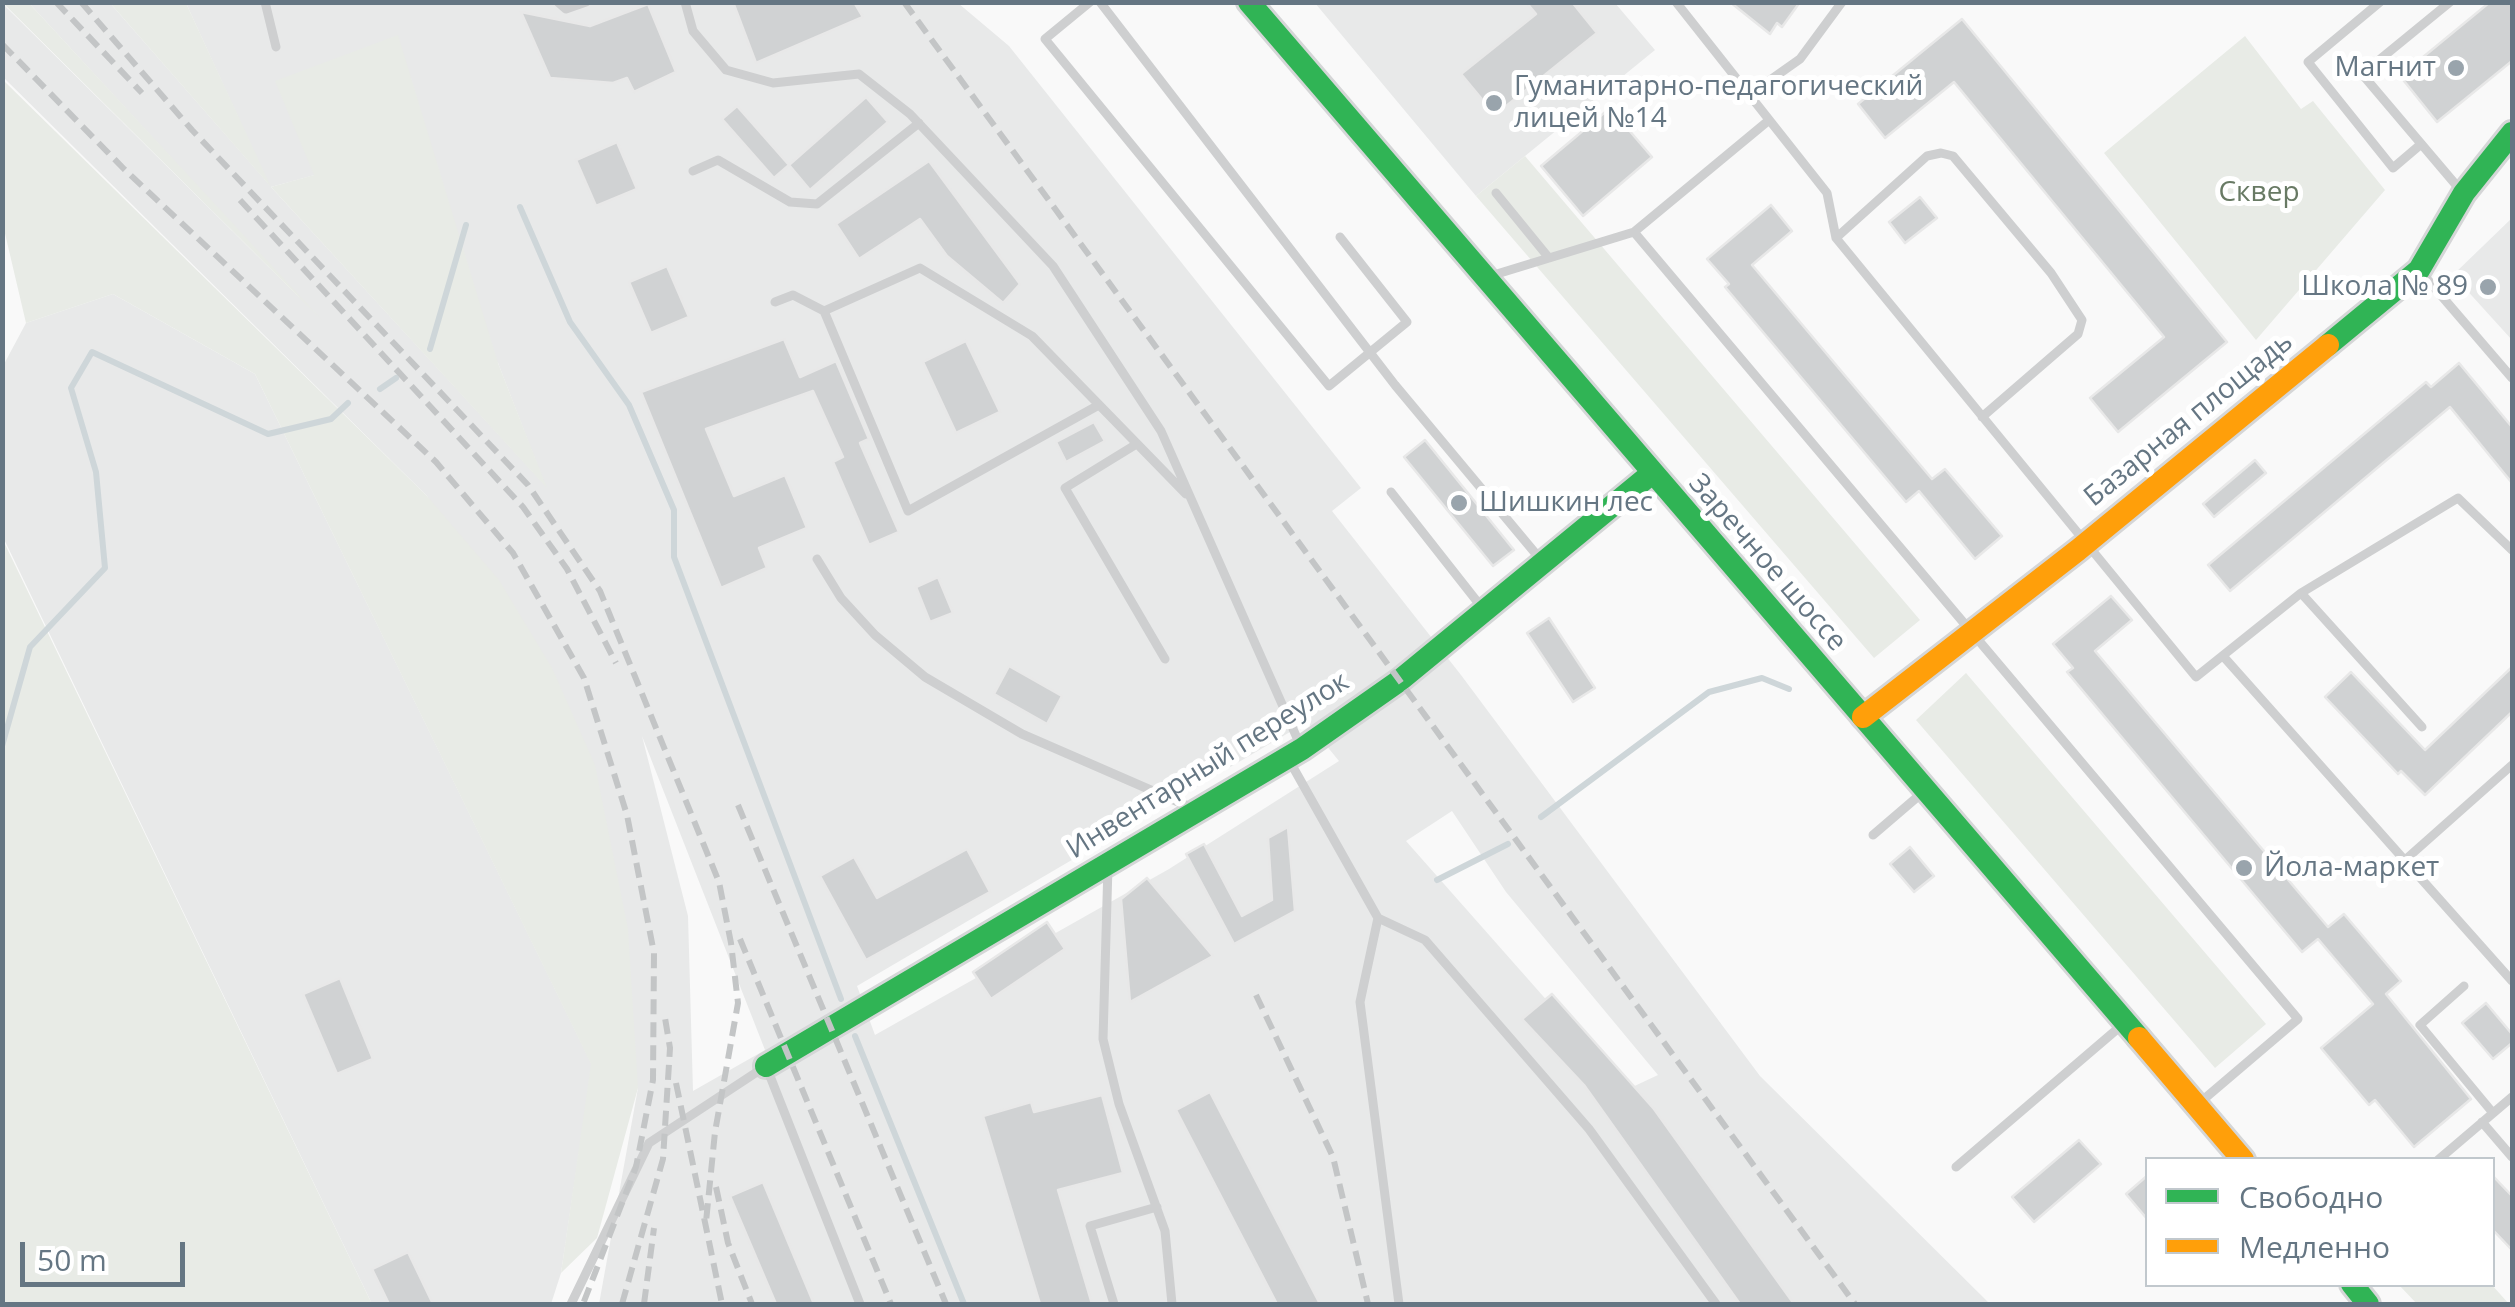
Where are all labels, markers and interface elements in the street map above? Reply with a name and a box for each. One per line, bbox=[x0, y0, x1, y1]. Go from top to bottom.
place label: Магнит bbox=[2334, 51, 2436, 85]
marker: Магнит bbox=[2445, 57, 2467, 79]
place label: Гуманитарно-педагогический лицей №14 bbox=[1514, 70, 1923, 136]
marker: Гуманитарно-педагогический лицей №14 bbox=[1483, 92, 1505, 114]
park label: Сквер bbox=[2218, 176, 2300, 210]
place label: Школа № 89 bbox=[2301, 270, 2468, 304]
marker: Школа № 89 bbox=[2477, 276, 2499, 298]
street label: Базарная площадь bbox=[2078, 326, 2300, 514]
street label: Заречное шоссе bbox=[1681, 468, 1853, 658]
place label: Шишкин лес bbox=[1479, 486, 1653, 520]
marker: Шишкин лес bbox=[1448, 492, 1470, 514]
street label: Инвентарный переулок bbox=[1061, 665, 1355, 867]
place label: Йола-маркет bbox=[2264, 851, 2439, 885]
marker: Йола-маркет bbox=[2233, 857, 2255, 879]
legend bbox=[2145, 1157, 2495, 1287]
text: Свободно bbox=[2239, 1176, 2383, 1217]
scale bar bbox=[25, 1222, 190, 1284]
text: Медленно bbox=[2239, 1226, 2390, 1267]
text: 50 m bbox=[37, 1239, 107, 1280]

